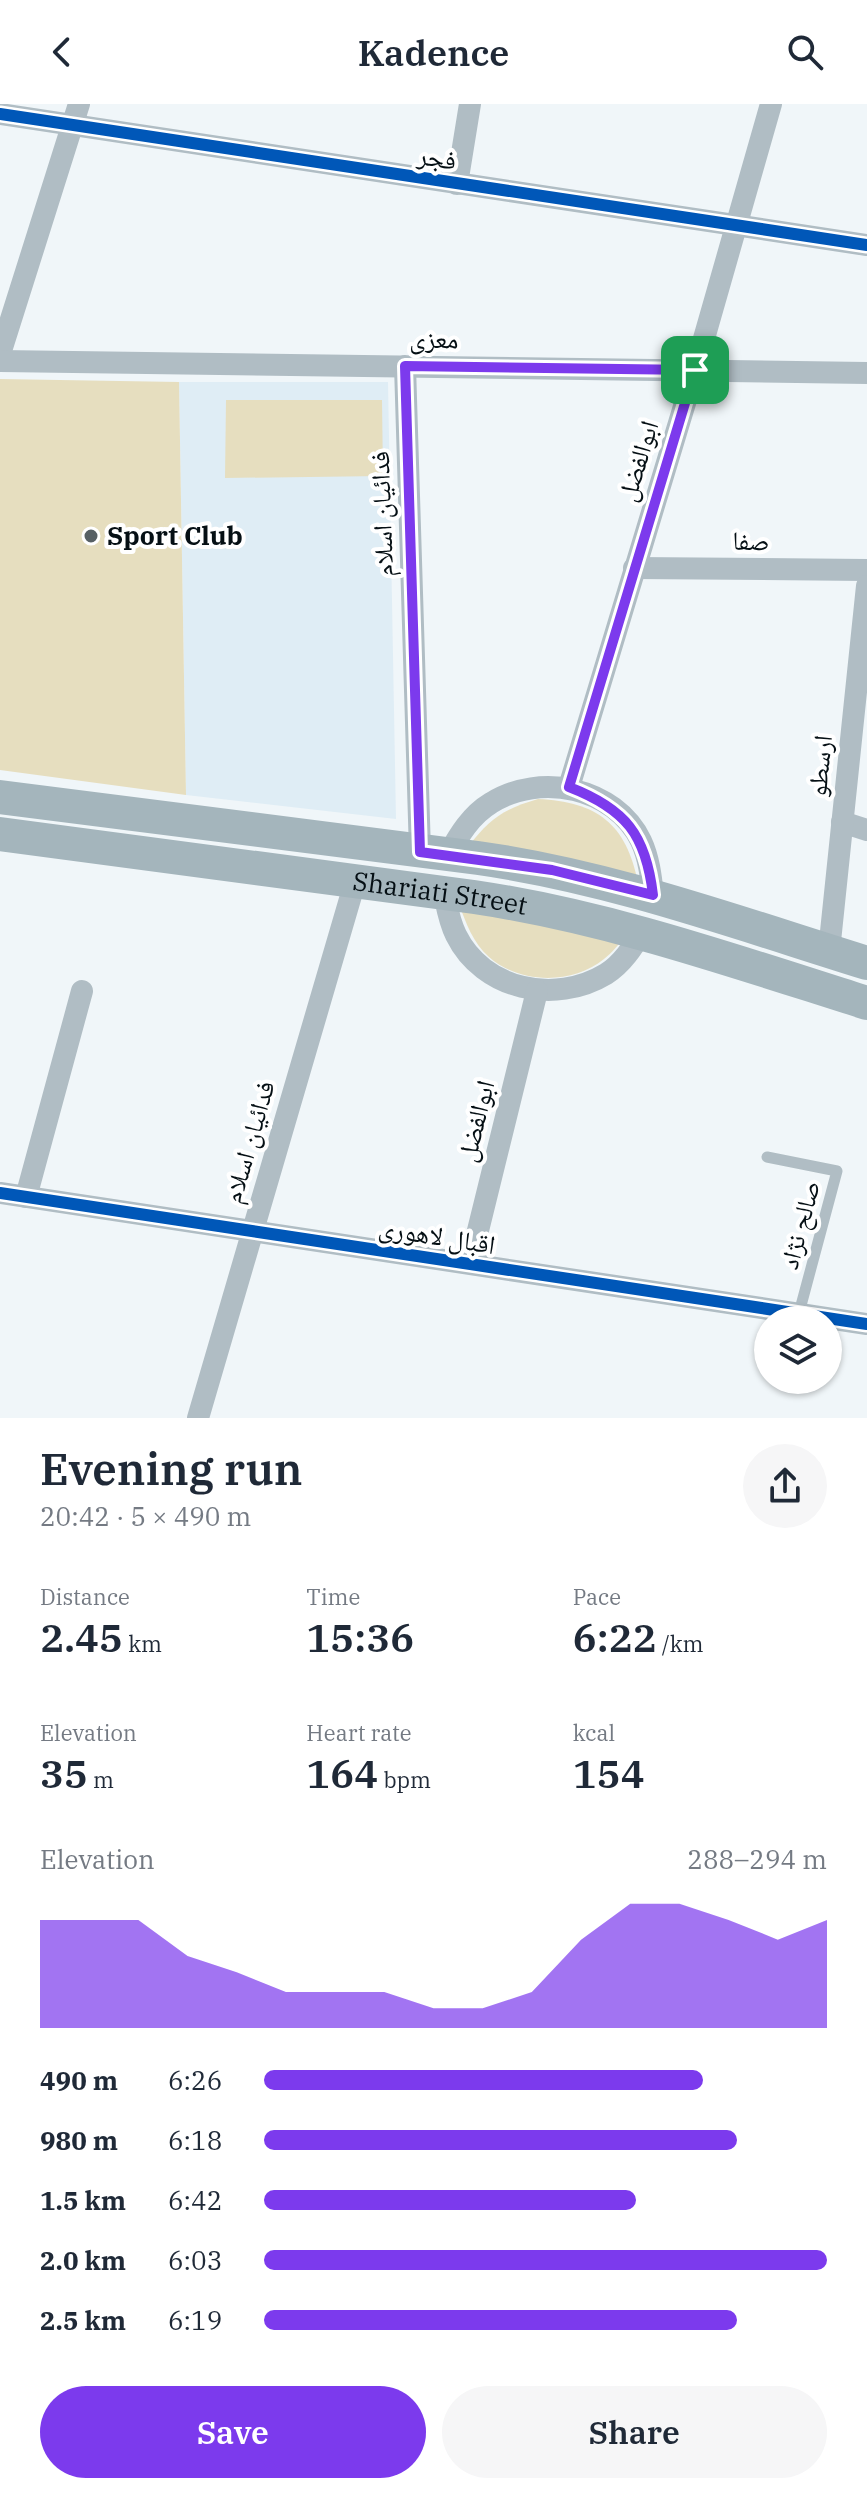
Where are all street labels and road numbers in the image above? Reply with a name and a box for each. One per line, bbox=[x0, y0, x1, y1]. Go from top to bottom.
street label: فجر bbox=[414, 137, 459, 177]
street label: معزی bbox=[409, 321, 459, 355]
street label: ابوالفضل bbox=[609, 416, 665, 505]
street label: فدائیان اسلام bbox=[362, 451, 402, 577]
street label: صفا bbox=[732, 523, 770, 557]
street label: ارسطو bbox=[799, 733, 839, 798]
street label: Shariati Street bbox=[351, 863, 530, 922]
street label: ابوالفضل bbox=[449, 1076, 502, 1165]
street label: فدائیان اسلام bbox=[214, 1077, 284, 1207]
street label: صالح نژاد bbox=[771, 1177, 828, 1273]
street label: اقبال لاهوری bbox=[376, 1209, 498, 1261]

